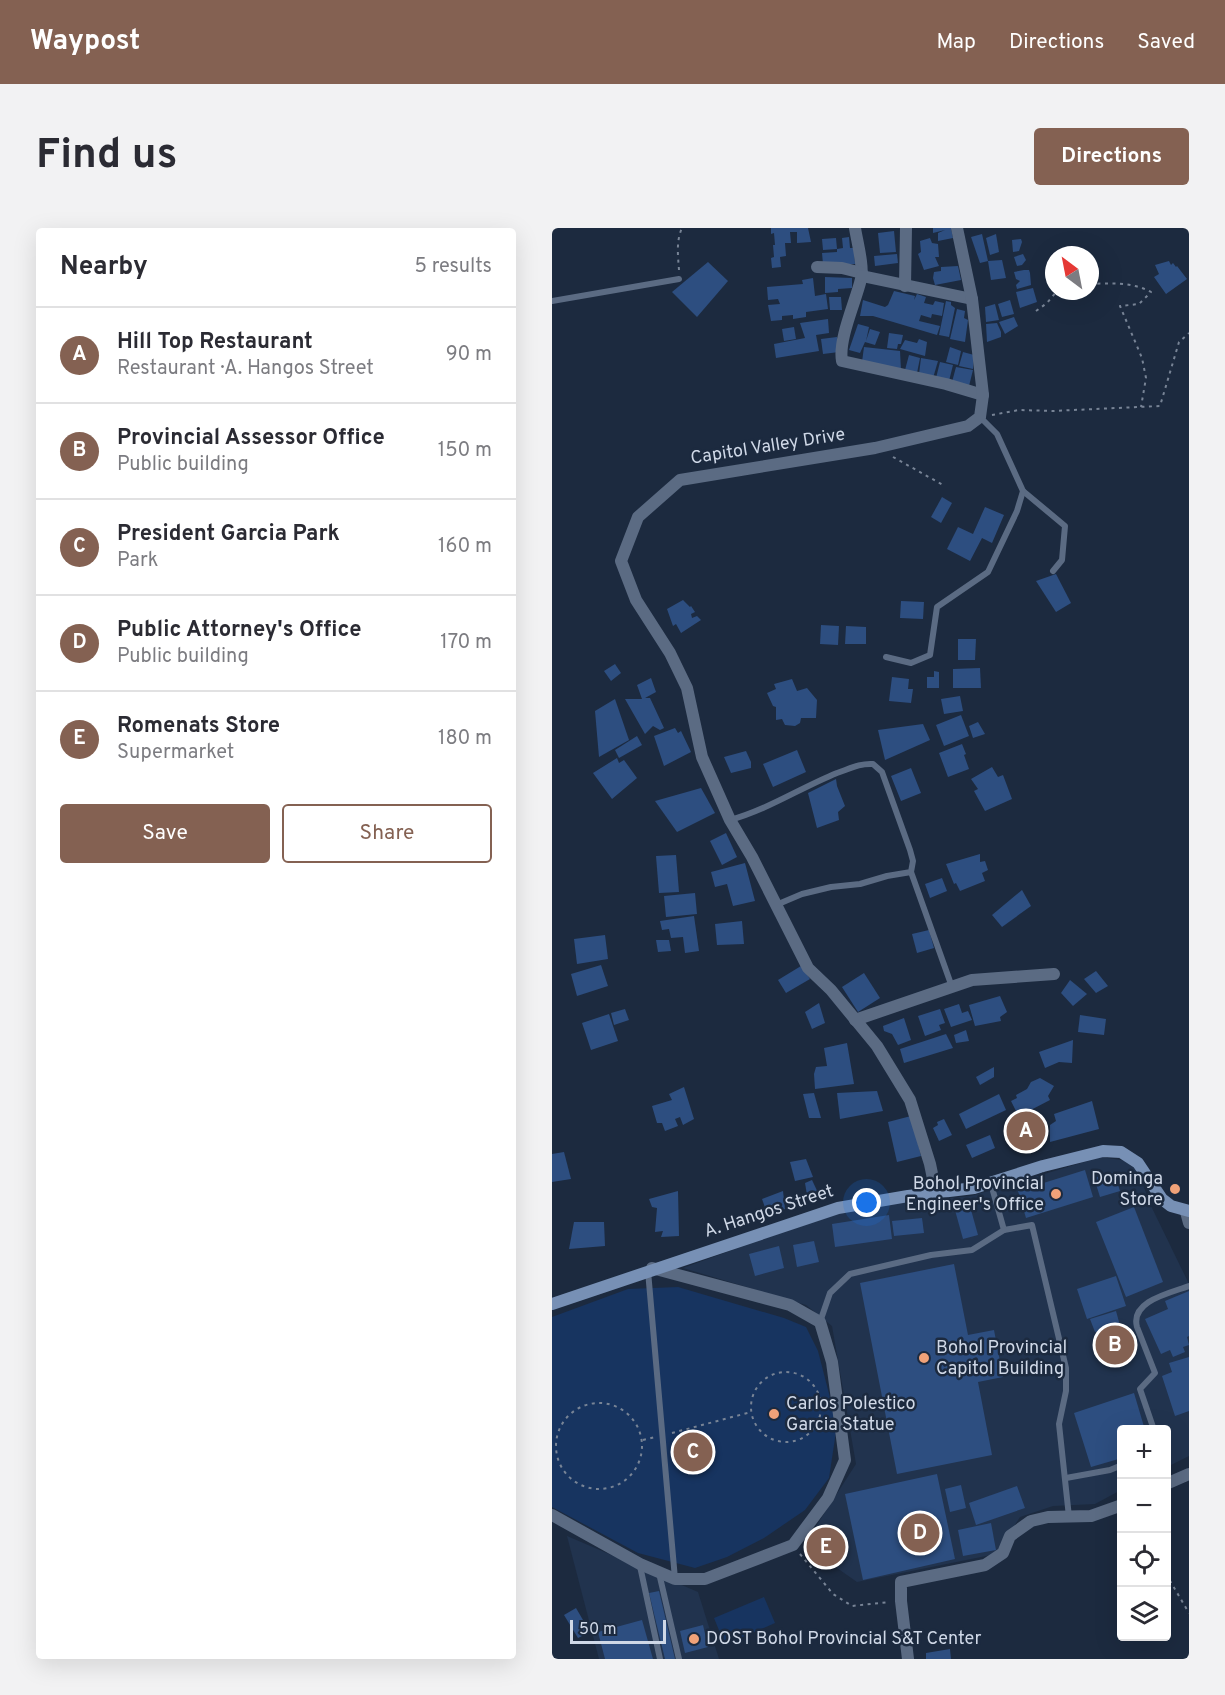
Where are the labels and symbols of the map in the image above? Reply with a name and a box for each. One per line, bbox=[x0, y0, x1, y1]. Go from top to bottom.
north arrow bbox=[1045, 246, 1099, 300]
street label: Capitol Valley Drive bbox=[689, 423, 847, 471]
pin: A bbox=[1006, 1108, 1046, 1154]
place label: Dominga Store bbox=[1091, 1168, 1163, 1212]
place label: Bohol Provincial Engineer's Office bbox=[906, 1173, 1044, 1217]
street label: A. Hangos Street bbox=[701, 1180, 837, 1244]
marker: Dominga Store bbox=[1168, 1182, 1182, 1196]
marker: Bohol Provincial Engineer's Office bbox=[1049, 1187, 1063, 1201]
your location bbox=[852, 1188, 881, 1217]
pin: B bbox=[1096, 1322, 1134, 1368]
place label: Bohol Provincial Capitol Building bbox=[936, 1337, 1067, 1381]
marker: Bohol Provincial Capitol Building bbox=[917, 1351, 931, 1365]
place label: Carlos Polestico Garcia Statue bbox=[786, 1393, 916, 1437]
marker: Carlos Polestico Garcia Statue bbox=[767, 1407, 781, 1421]
pin: C bbox=[674, 1430, 712, 1474]
pin: D bbox=[900, 1510, 940, 1556]
pin: E bbox=[806, 1524, 846, 1570]
scale bar bbox=[570, 1617, 666, 1644]
place label: DOST Bohol Provincial S&T Center bbox=[706, 1628, 981, 1651]
marker: DOST Bohol Provincial S&T Center bbox=[687, 1632, 701, 1646]

